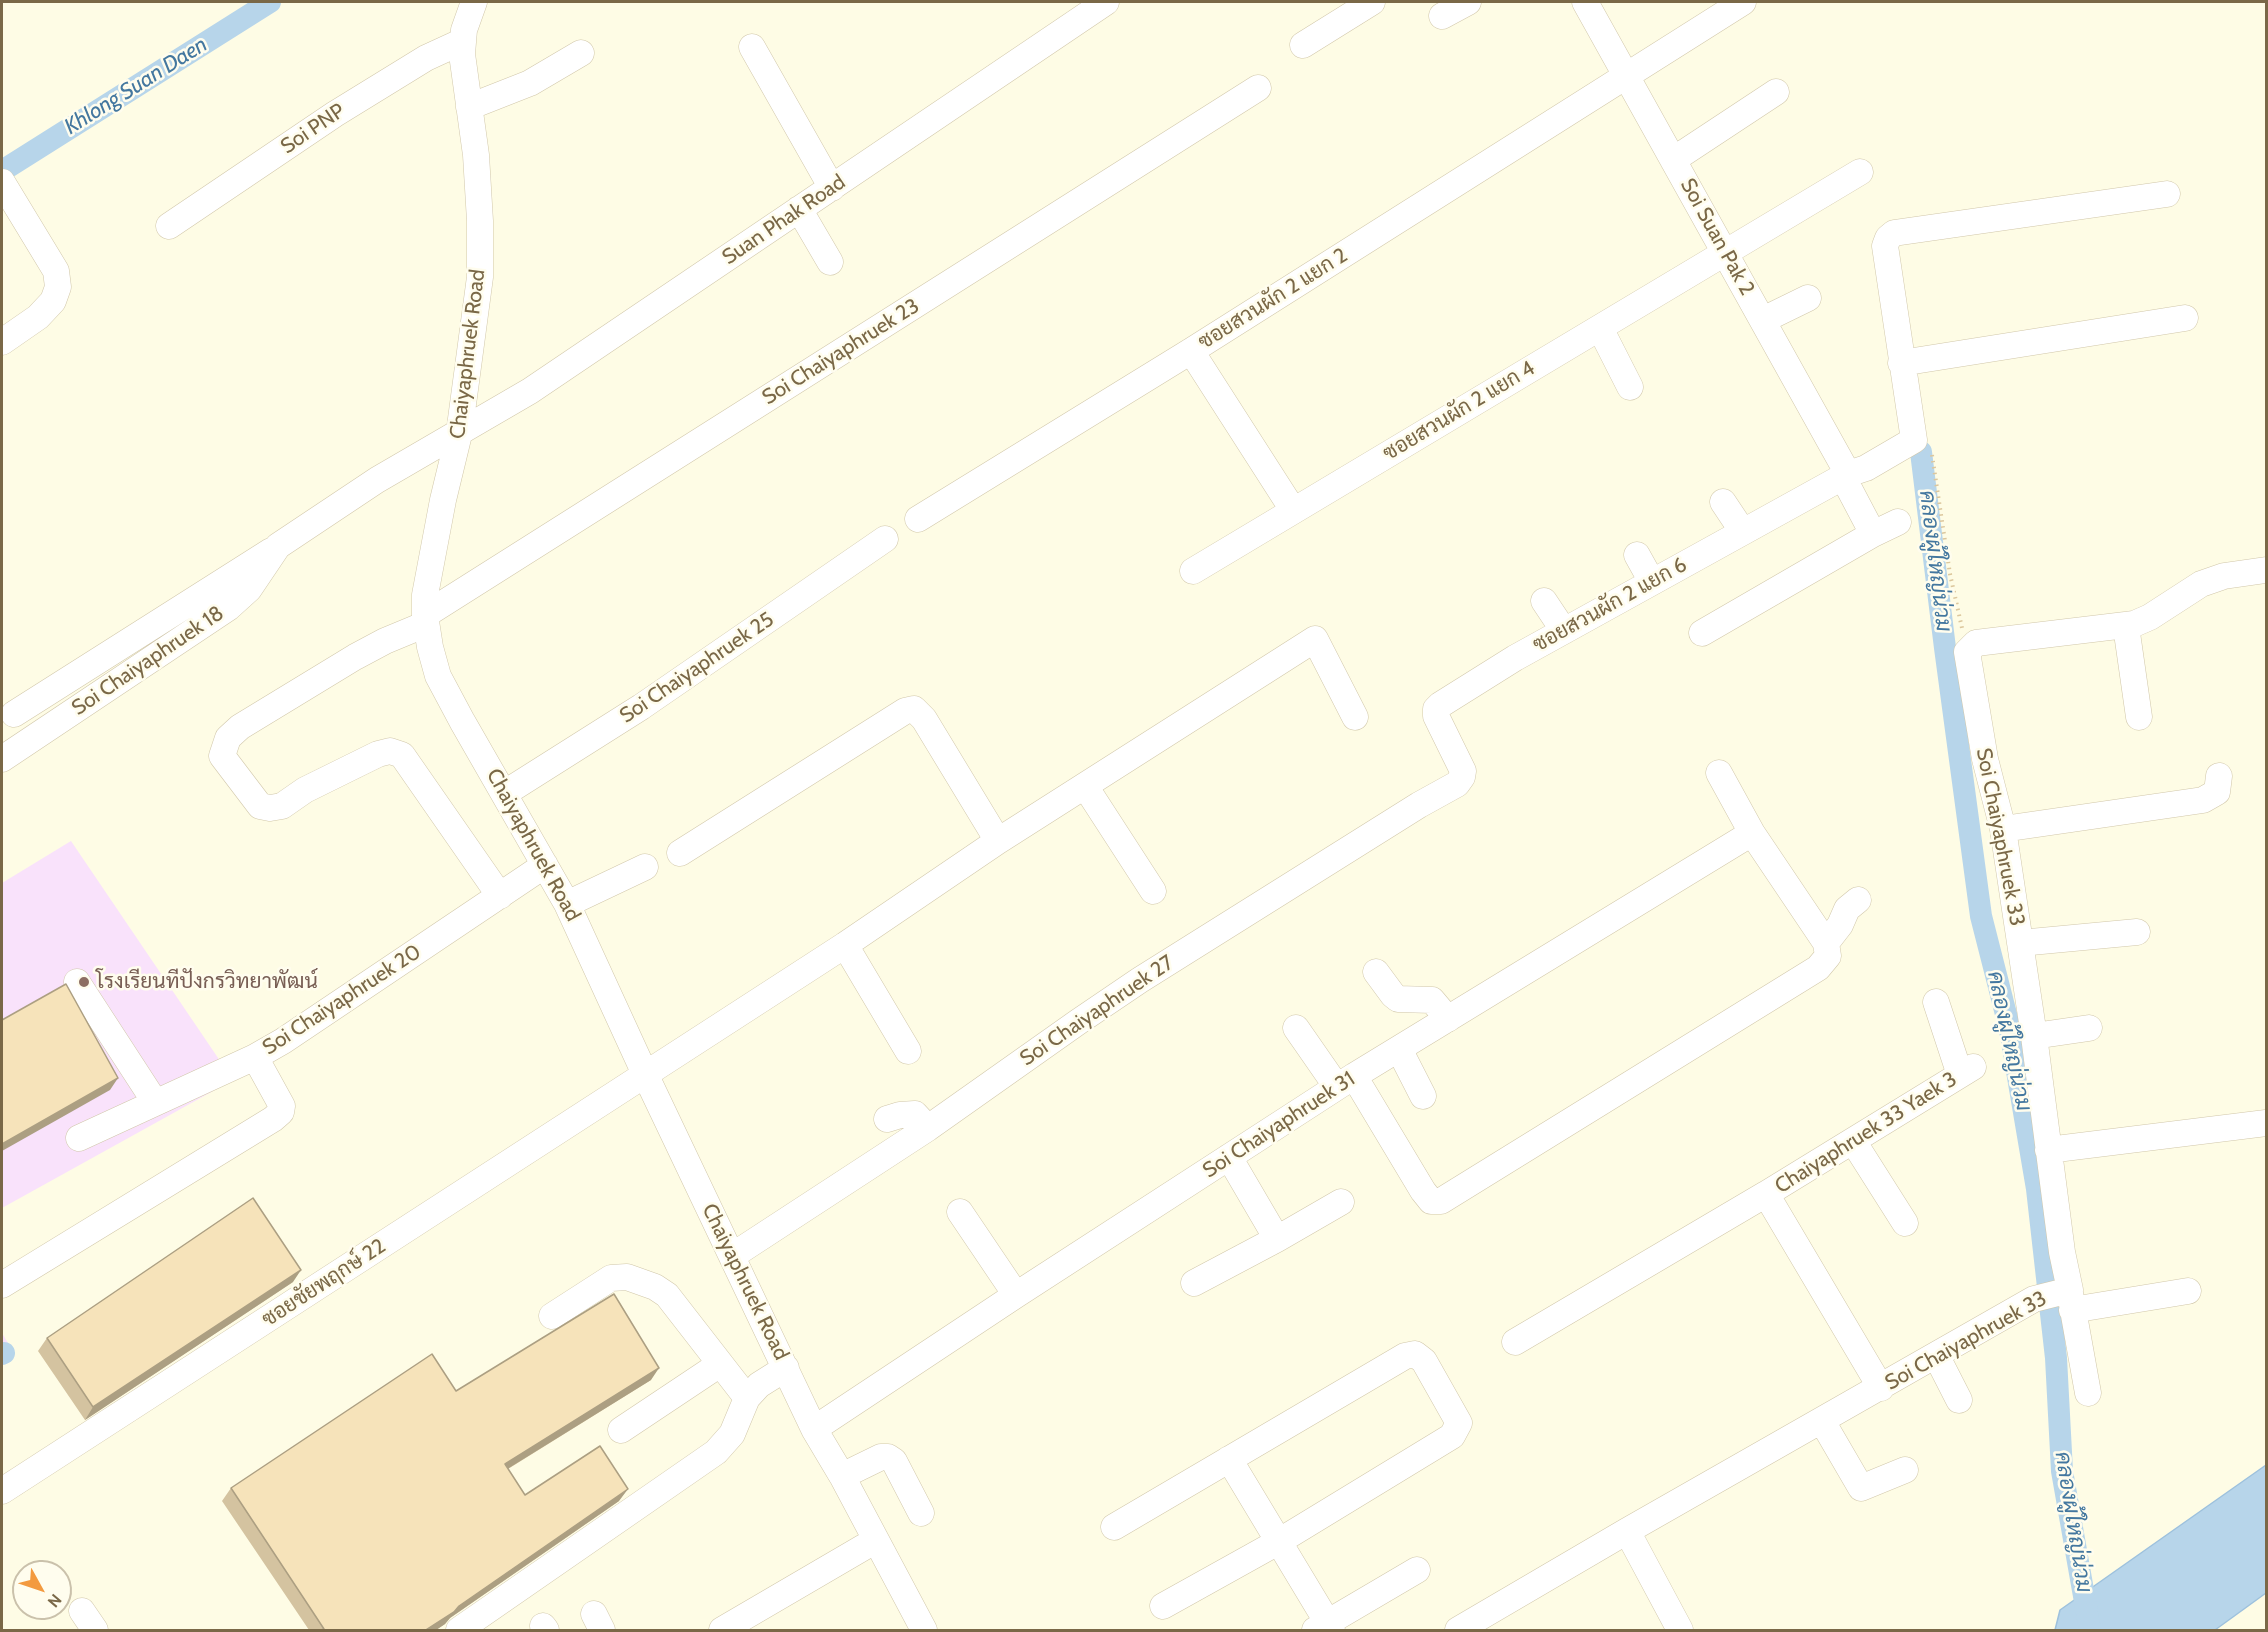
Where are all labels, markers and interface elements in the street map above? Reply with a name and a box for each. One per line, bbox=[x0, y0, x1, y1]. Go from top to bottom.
water label: Khlong Suan Daen bbox=[60, 32, 212, 140]
street label: Soi PNP bbox=[276, 98, 350, 160]
street label: Suan Phak Road bbox=[718, 170, 850, 270]
street label: Soi Suan Pak 2 bbox=[1675, 174, 1759, 300]
street label: ซอยสวนผัก 2 แยก 2 bbox=[1194, 243, 1352, 355]
street label: Chaiyaphruek Road bbox=[445, 268, 491, 440]
street label: Soi Chaiyaphruek 23 bbox=[758, 294, 924, 410]
street label: ซอยสวนผัก 2 แยก 4 bbox=[1379, 356, 1539, 466]
water label: คลองผู้ใหญ่น่วม bbox=[1913, 489, 1957, 633]
street label: ซอยสวนผัก 2 แยก 6 bbox=[1529, 552, 1691, 658]
street label: Soi Chaiyaphruek 18 bbox=[67, 601, 229, 721]
street label: Soi Chaiyaphruek 25 bbox=[615, 607, 779, 729]
street label: Soi Chaiyaphruek 33 bbox=[1970, 746, 2030, 928]
street label: Chaiyaphruek Road bbox=[481, 764, 585, 926]
street label: Soi Chaiyaphruek 20 bbox=[258, 939, 426, 1061]
street label: Soi Chaiyaphruek 27 bbox=[1016, 950, 1178, 1072]
place label: โรงเรียนทีปังกรวิทยาพัฒน์ bbox=[96, 969, 318, 995]
water label: คลองผู้ใหญ่น่วม bbox=[1981, 969, 2037, 1113]
marker: โรงเรียนทีปังกรวิทยาพัฒน์ bbox=[77, 975, 91, 989]
street label: Soi Chaiyaphruek 31 bbox=[1198, 1066, 1360, 1184]
street label: Chaiyaphruek 33 Yaek 3 bbox=[1771, 1067, 1961, 1199]
street label: Chaiyaphruek Road bbox=[696, 1200, 794, 1364]
street label: ซอยชัยพฤกษ์ 22 bbox=[257, 1234, 391, 1332]
street label: Soi Chaiyaphruek 33 bbox=[1881, 1286, 2051, 1396]
water label: คลองผู้ใหญ่น่วม bbox=[2049, 1450, 2097, 1594]
north arrow bbox=[12, 1560, 72, 1620]
text: N bbox=[44, 1590, 66, 1611]

